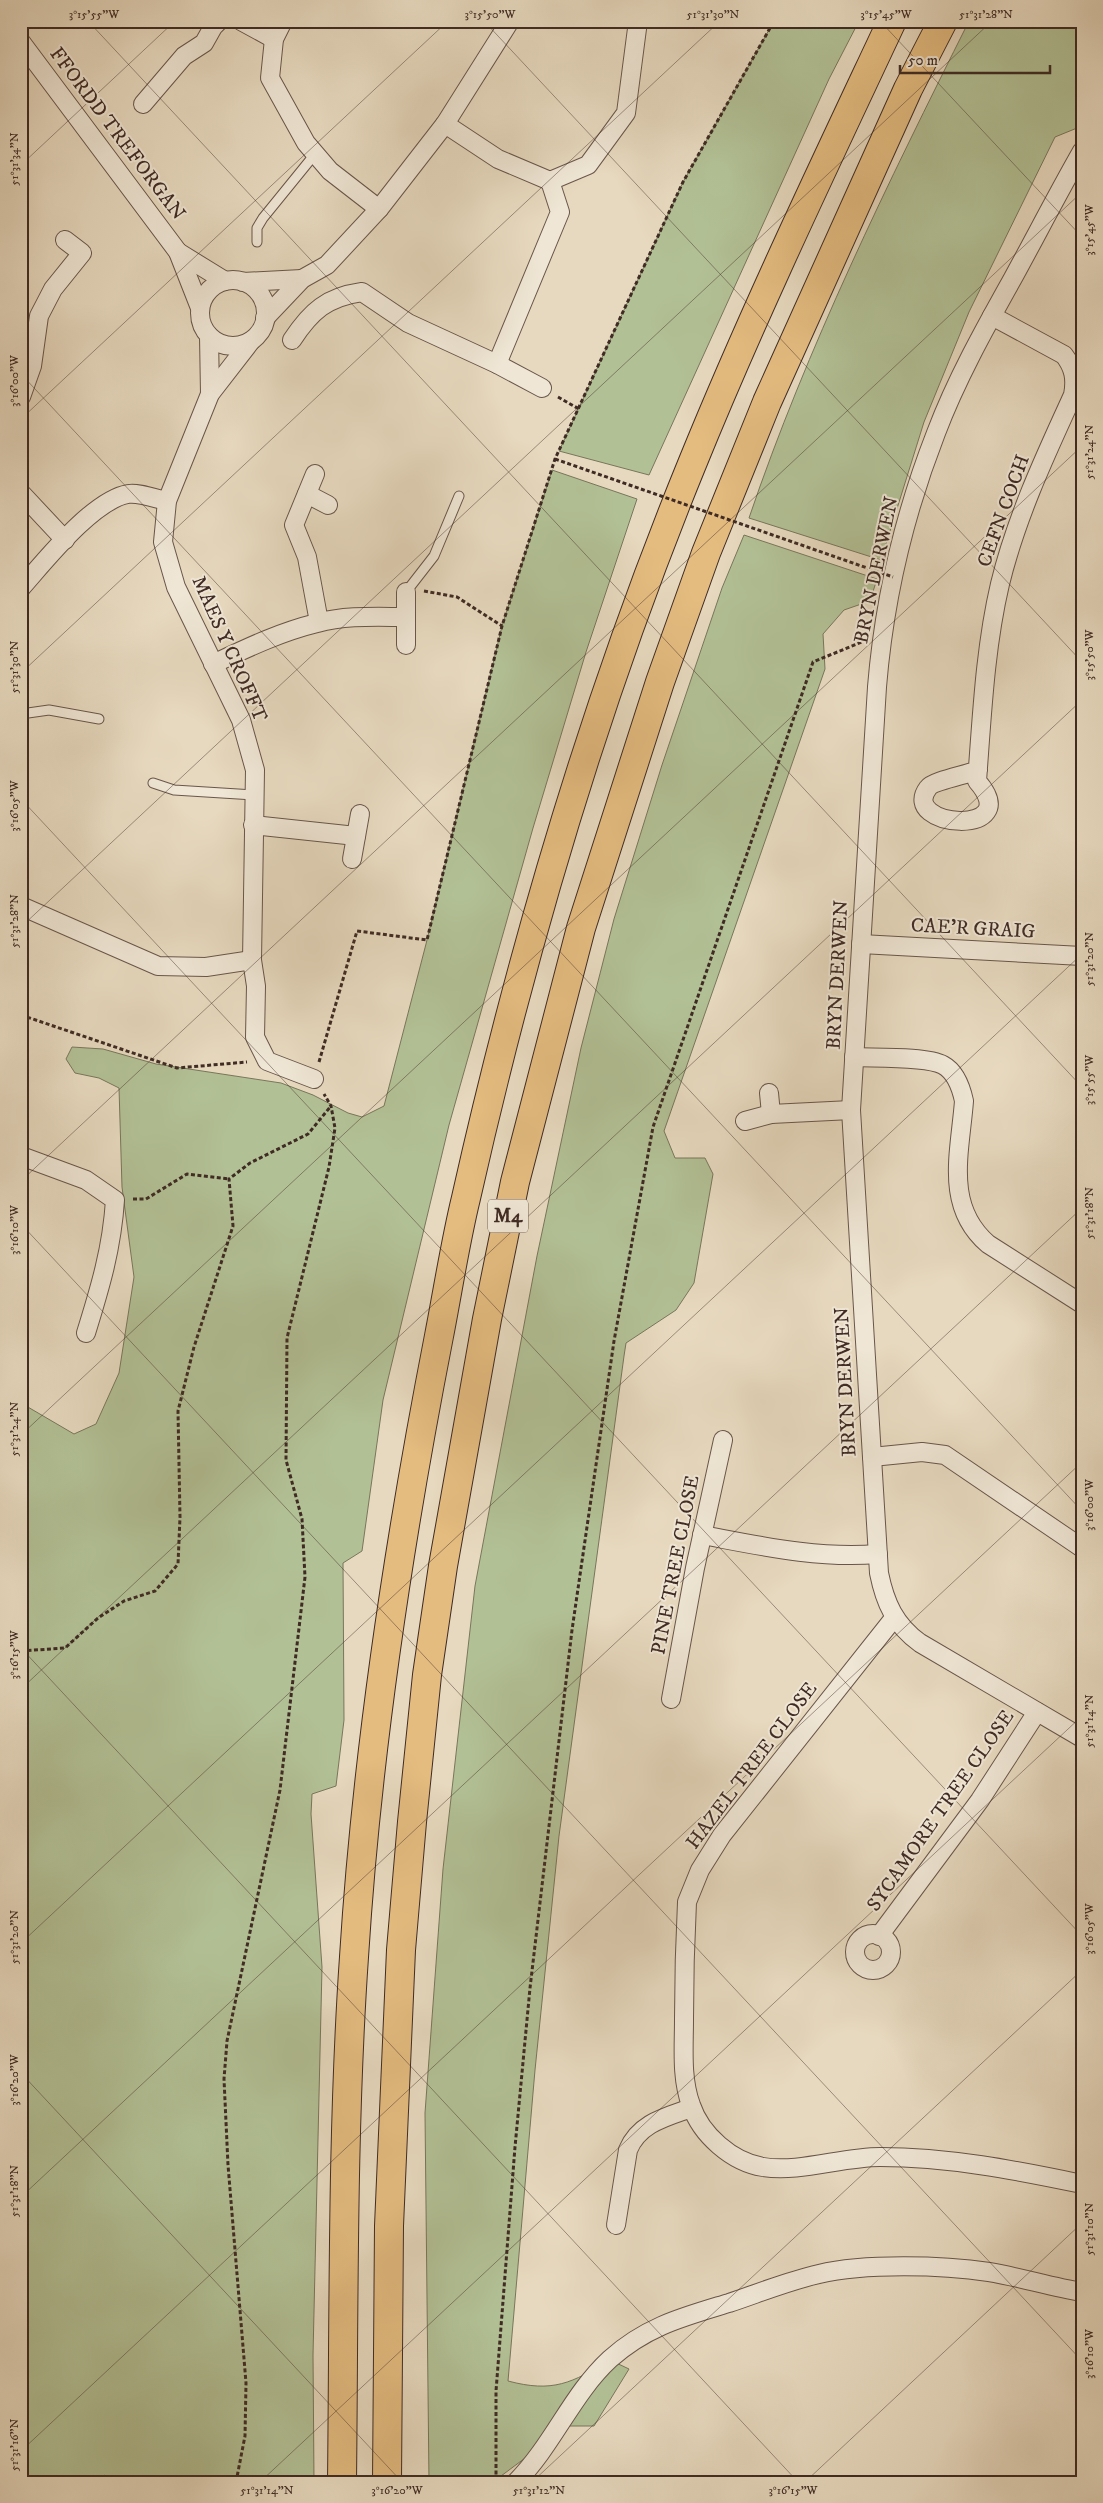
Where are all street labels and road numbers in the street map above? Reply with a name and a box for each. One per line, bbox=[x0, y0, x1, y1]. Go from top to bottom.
street label: FFORDD TREFORGAN bbox=[44, 42, 190, 226]
street label: CEFN COCH bbox=[972, 451, 1036, 571]
street label: BRYN DERWEN bbox=[849, 494, 905, 646]
street label: MAES Y CROFFT bbox=[186, 572, 272, 726]
street label: BRYN DERWEN bbox=[822, 900, 854, 1050]
street label: CAE'R GRAIG bbox=[910, 913, 1036, 945]
road number: M4 bbox=[488, 1200, 528, 1232]
street label: BRYN DERWEN bbox=[830, 1307, 862, 1457]
street label: PINE TREE CLOSE bbox=[646, 1473, 706, 1657]
street label: HAZEL TREE CLOSE bbox=[681, 1677, 823, 1855]
street label: SYCAMORE TREE CLOSE bbox=[862, 1705, 1020, 1917]

